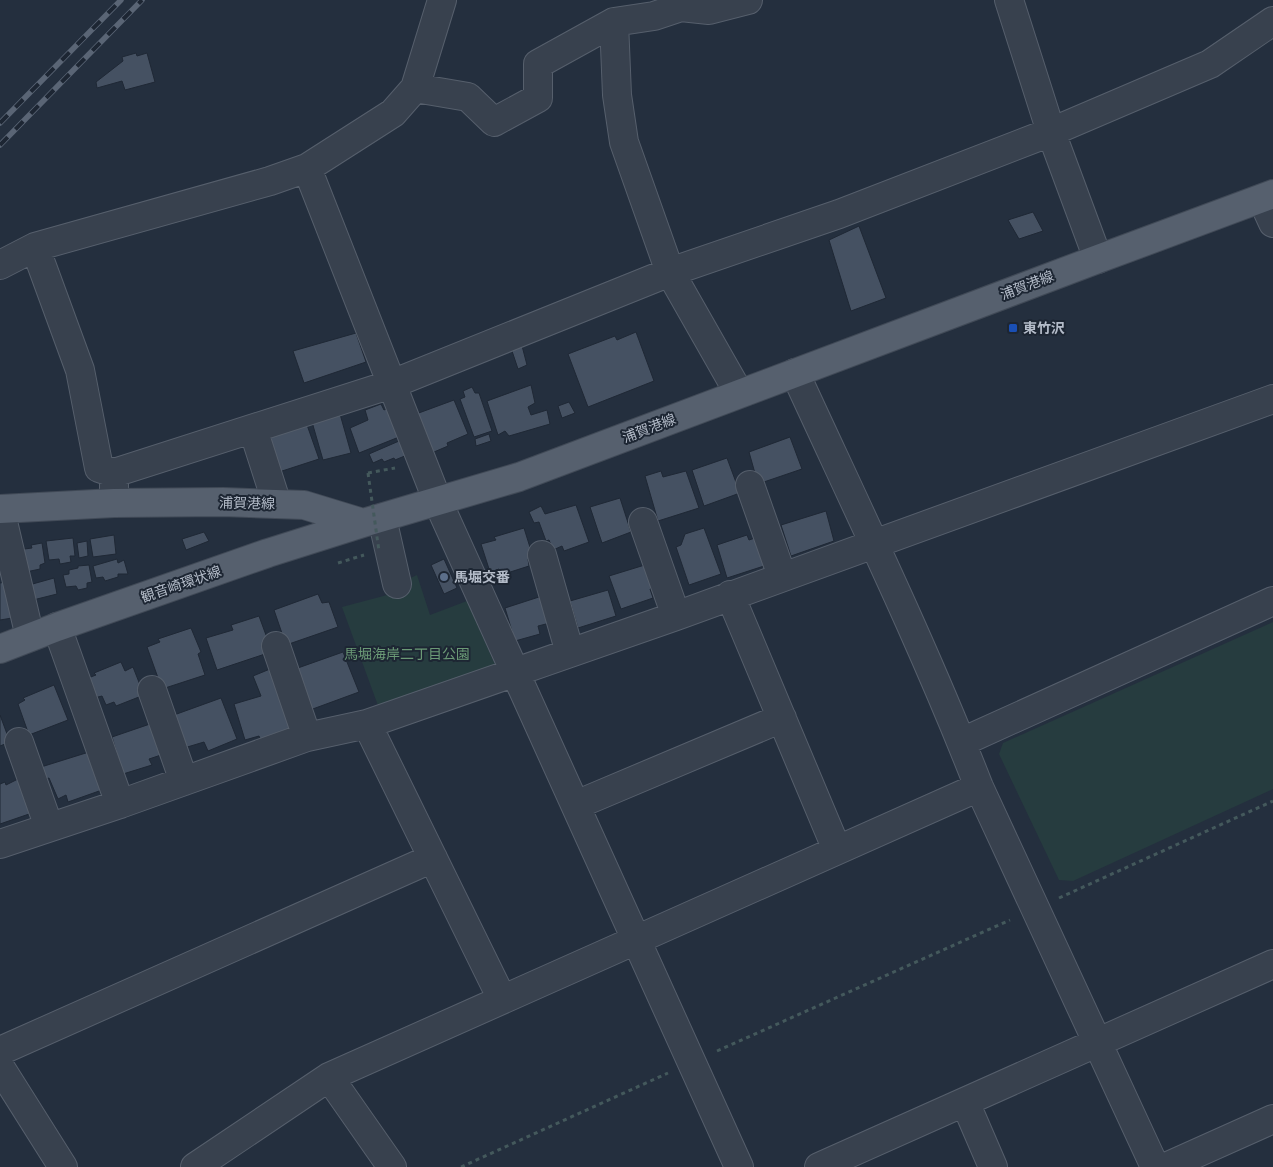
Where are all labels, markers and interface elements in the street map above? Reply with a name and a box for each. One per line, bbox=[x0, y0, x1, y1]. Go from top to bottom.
street label: 浦賀港線 bbox=[998, 267, 1056, 303]
place label: 東竹沢 bbox=[1023, 319, 1065, 337]
marker: 東竹沢 bbox=[1007, 322, 1019, 334]
street label: 浦賀港線 bbox=[620, 410, 678, 446]
street label: 浦賀港線 bbox=[219, 494, 275, 512]
street label: 観音崎環状線 bbox=[138, 562, 224, 606]
place label: 馬堀交番 bbox=[454, 568, 510, 586]
marker: 馬堀交番 bbox=[438, 571, 450, 583]
park label: 馬堀海岸二丁目公園 bbox=[344, 645, 470, 663]

